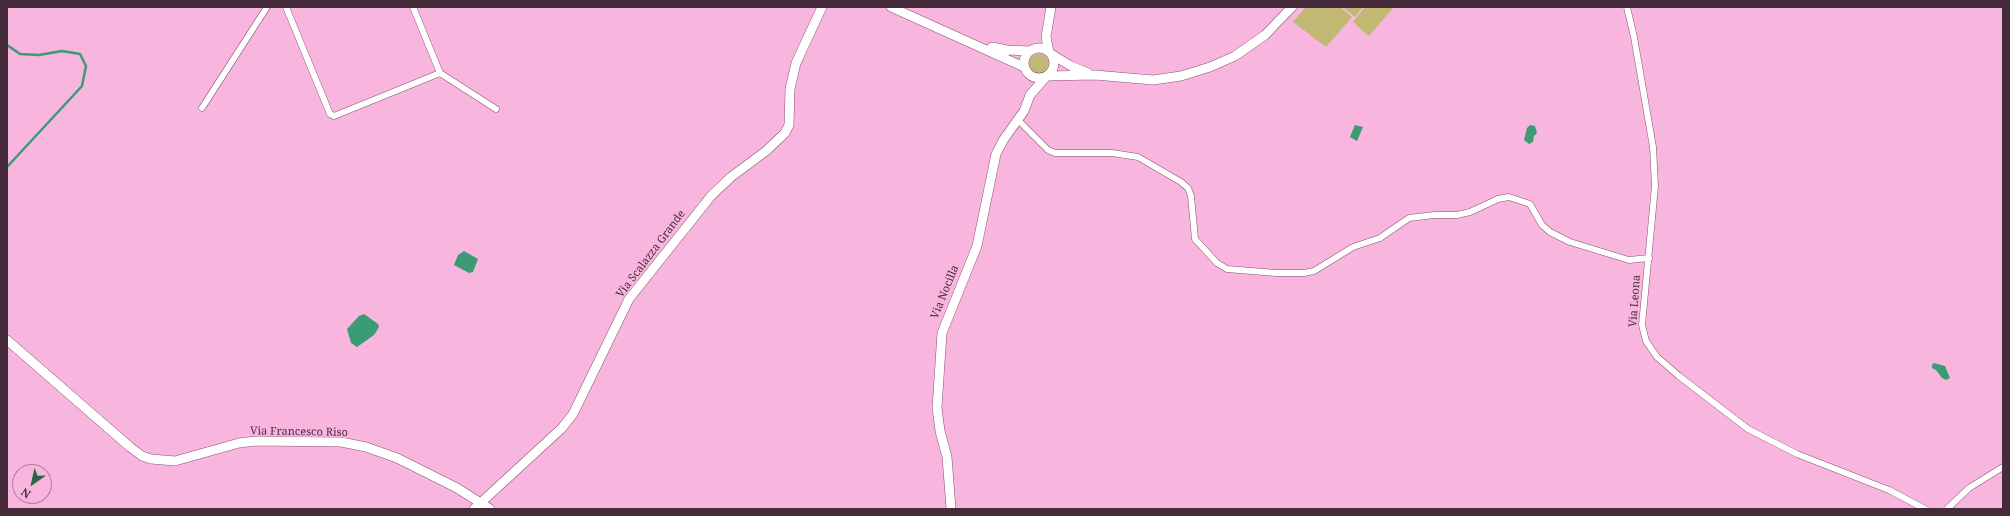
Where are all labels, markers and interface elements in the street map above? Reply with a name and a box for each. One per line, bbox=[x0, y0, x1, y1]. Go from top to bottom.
street label: Via Scalazza Grande bbox=[614, 208, 688, 300]
street label: Via Nocilla bbox=[928, 263, 962, 321]
street label: Via Leona bbox=[1627, 274, 1643, 328]
street label: Via Francesco Riso bbox=[250, 425, 348, 439]
north arrow bbox=[12, 464, 52, 504]
text: N bbox=[18, 485, 33, 502]

